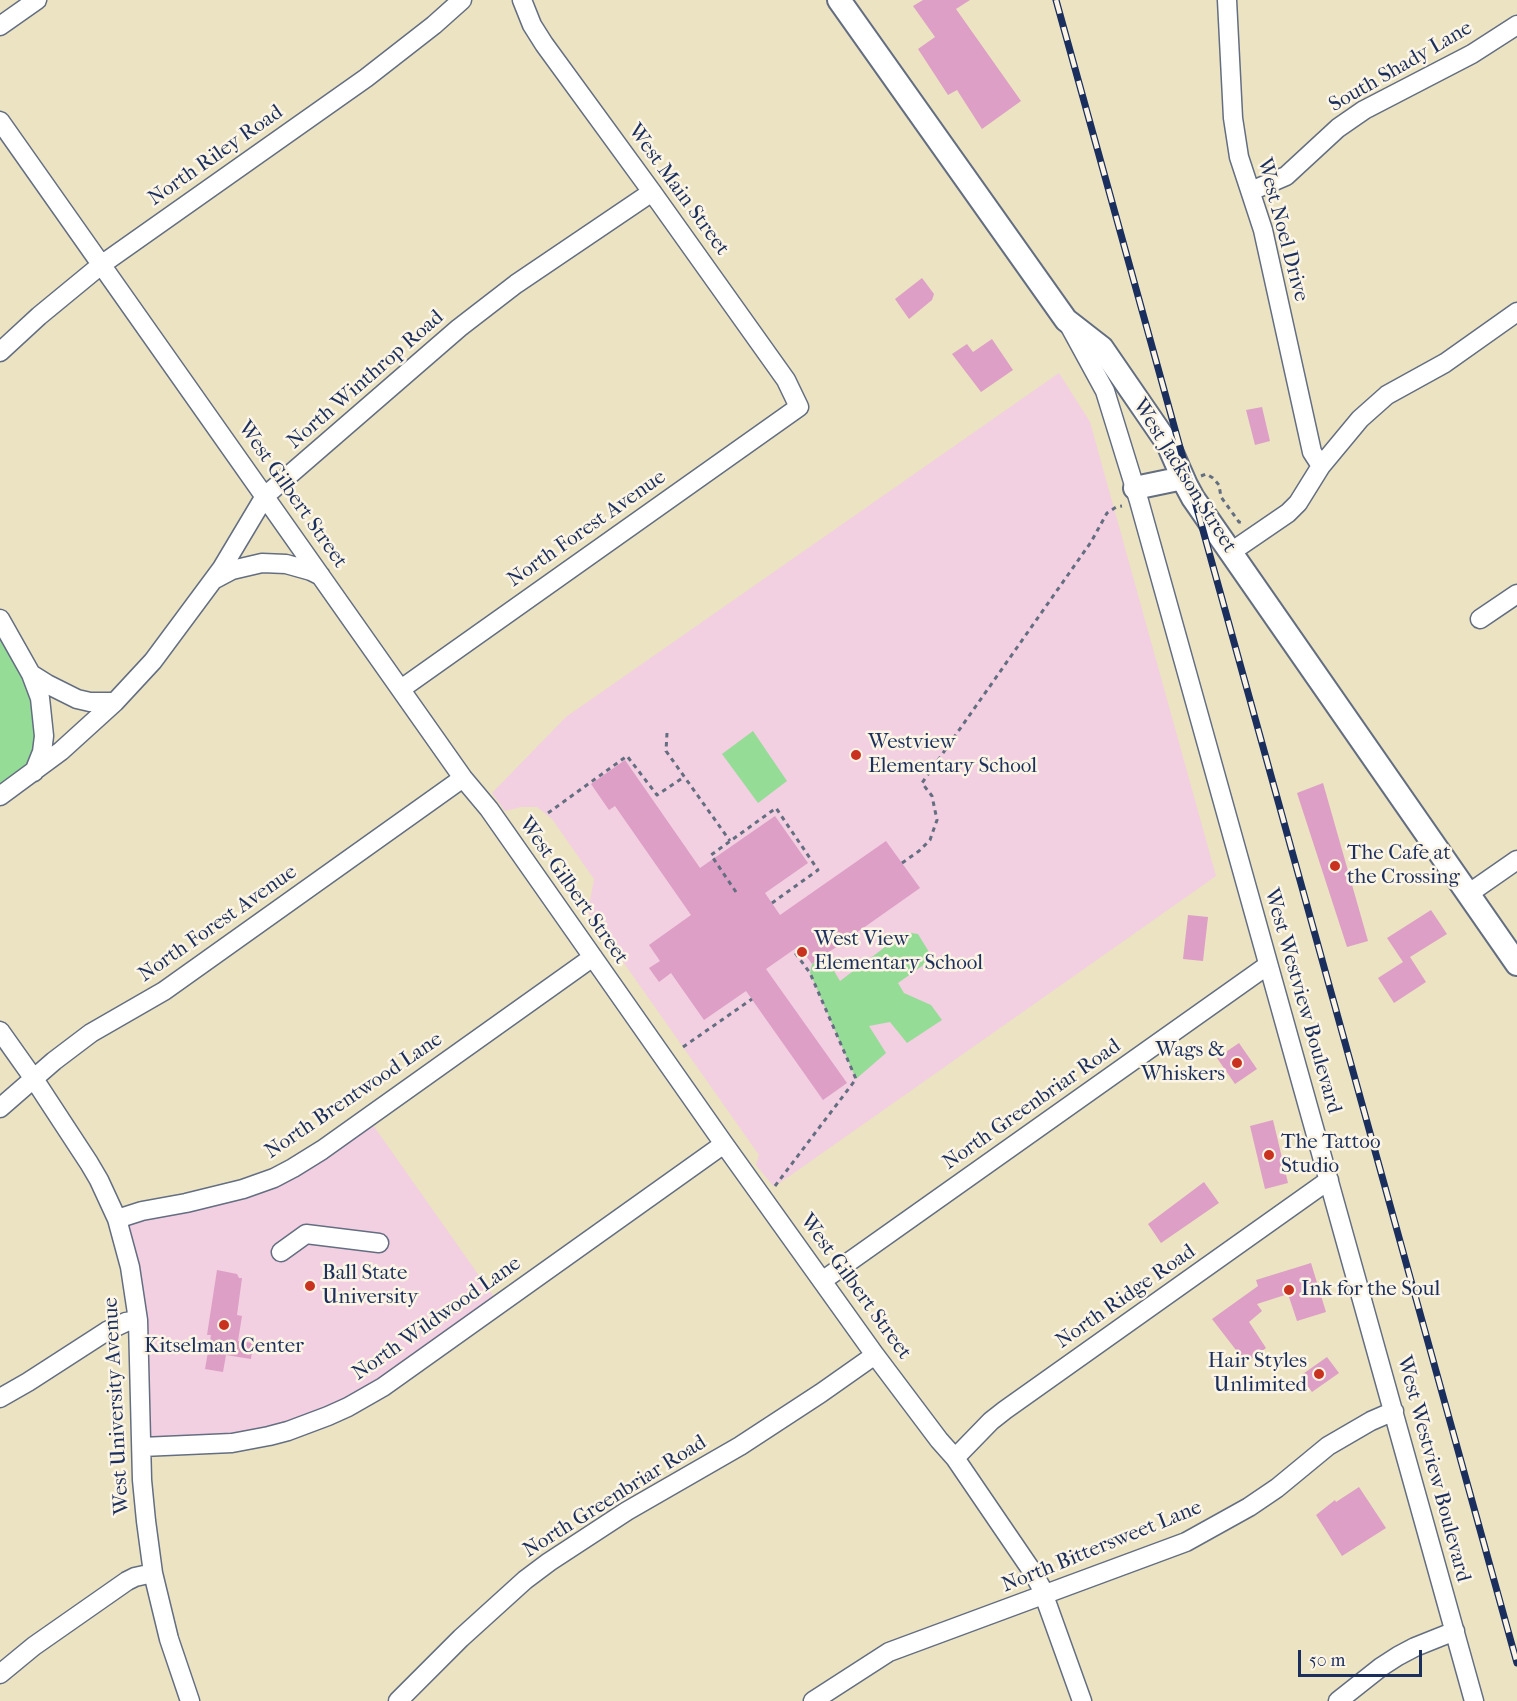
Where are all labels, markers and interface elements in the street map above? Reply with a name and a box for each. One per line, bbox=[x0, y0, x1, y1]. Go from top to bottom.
street label: South Shady Lane bbox=[1325, 16, 1477, 118]
street label: North Riley Road bbox=[144, 100, 288, 212]
street label: West Main Street bbox=[622, 119, 734, 261]
street label: West Noel Drive bbox=[1251, 156, 1313, 304]
street label: North Winthrop Road bbox=[283, 305, 449, 455]
street label: West Jackson Street bbox=[1126, 394, 1242, 558]
street label: West Gilbert Street bbox=[232, 417, 352, 573]
street label: North Forest Avenue bbox=[503, 465, 671, 593]
place label: Westview Elementary School bbox=[868, 730, 1037, 780]
marker: Westview Elementary School bbox=[849, 748, 863, 762]
street label: West Gilbert Street bbox=[513, 813, 633, 969]
place label: The Cafe at the Crossing bbox=[1347, 841, 1460, 891]
marker: The Cafe at the Crossing bbox=[1328, 859, 1342, 873]
street label: North Forest Avenue bbox=[134, 860, 302, 988]
street label: West Westview Boulevard bbox=[1258, 885, 1346, 1117]
place label: West View Elementary School bbox=[814, 927, 983, 977]
marker: West View Elementary School bbox=[795, 945, 809, 959]
street label: North Brentwood Lane bbox=[260, 1027, 448, 1165]
street label: North Greenbriar Road bbox=[938, 1034, 1126, 1176]
place label: Wags & Whiskers bbox=[1141, 1038, 1225, 1088]
marker: Wags & Whiskers bbox=[1230, 1056, 1244, 1070]
place label: The Tattoo Studio bbox=[1281, 1130, 1381, 1180]
marker: The Tattoo Studio bbox=[1262, 1148, 1276, 1162]
street label: West Gilbert Street bbox=[794, 1209, 916, 1365]
street label: North Ridge Road bbox=[1051, 1240, 1201, 1354]
street label: North Wildwood Lane bbox=[348, 1251, 526, 1387]
place label: Ball State University bbox=[322, 1261, 418, 1311]
place label: Ink for the Soul bbox=[1301, 1277, 1440, 1303]
marker: Ball State University bbox=[303, 1279, 317, 1293]
marker: Ink for the Soul bbox=[1282, 1283, 1296, 1297]
street label: West University Avenue bbox=[99, 1297, 135, 1515]
marker: Kitselman Center bbox=[217, 1318, 231, 1332]
place label: Kitselman Center bbox=[144, 1334, 304, 1360]
place label: Hair Styles Unlimited bbox=[1208, 1349, 1307, 1399]
street label: West Westview Boulevard bbox=[1391, 1353, 1475, 1585]
marker: Hair Styles Unlimited bbox=[1312, 1367, 1326, 1381]
street label: North Greenbriar Road bbox=[519, 1430, 711, 1564]
street label: North Bittersweet Lane bbox=[998, 1495, 1206, 1599]
scale bar bbox=[1301, 1638, 1426, 1676]
text: 50 m bbox=[1309, 1650, 1345, 1671]

